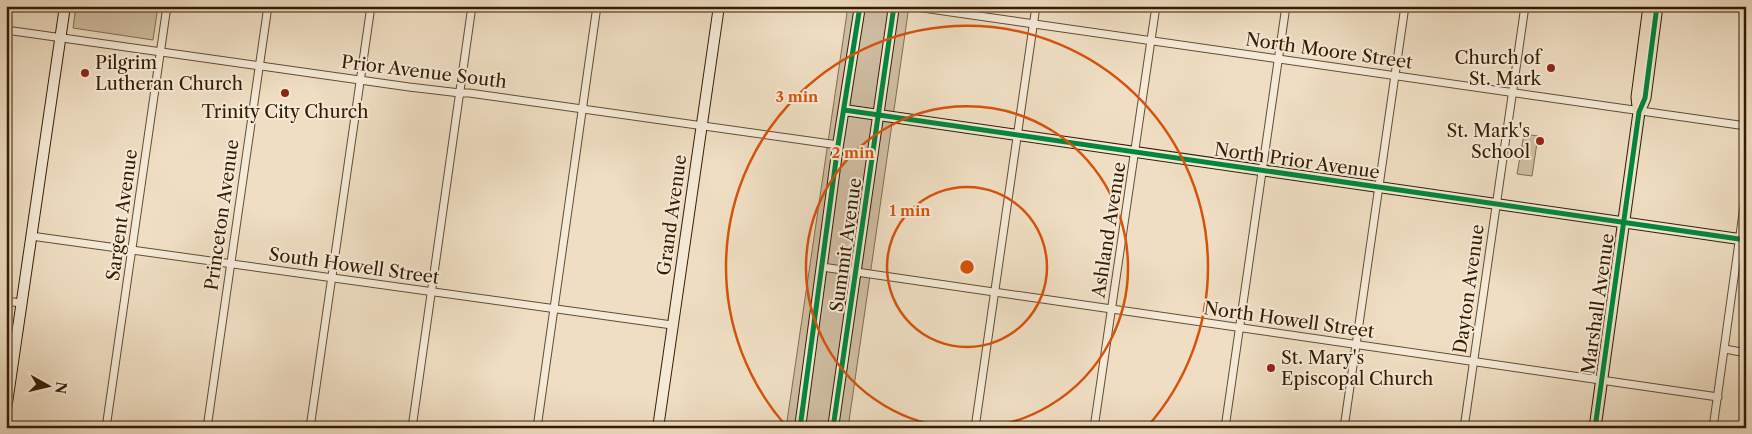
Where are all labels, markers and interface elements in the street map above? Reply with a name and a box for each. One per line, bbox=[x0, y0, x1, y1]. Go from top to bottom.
street label: North Moore Street bbox=[1244, 28, 1415, 74]
place label: Church of St. Mark bbox=[1455, 47, 1544, 90]
street label: Prior Avenue South bbox=[340, 51, 508, 93]
place label: Pilgrim Lutheran Church bbox=[95, 52, 243, 95]
marker: Church of St. Mark bbox=[1545, 62, 1557, 74]
marker: Pilgrim Lutheran Church bbox=[79, 67, 91, 79]
marker: Trinity City Church bbox=[279, 87, 291, 99]
text: 3 min bbox=[776, 87, 819, 106]
place label: Trinity City Church bbox=[201, 101, 369, 123]
place label: St. Mark's School bbox=[1446, 120, 1530, 163]
marker: St. Mark's School bbox=[1534, 135, 1546, 147]
street label: Princeton Avenue bbox=[200, 138, 244, 292]
street label: North Prior Avenue bbox=[1213, 139, 1381, 183]
text: 2 min bbox=[831, 143, 875, 162]
street label: Sargent Avenue bbox=[102, 148, 142, 282]
street label: Grand Avenue bbox=[653, 153, 691, 277]
street label: Ashland Avenue bbox=[1087, 160, 1131, 301]
street label: Summit Avenue bbox=[826, 176, 866, 314]
text: 1 min bbox=[889, 201, 931, 220]
street label: Dayton Avenue bbox=[1449, 223, 1489, 355]
street label: Marshall Avenue bbox=[1577, 232, 1619, 376]
street label: South Howell Street bbox=[267, 243, 441, 289]
centre of rings bbox=[958, 258, 976, 276]
street label: North Howell Street bbox=[1202, 297, 1376, 343]
place label: St. Mary's Episcopal Church bbox=[1281, 347, 1433, 390]
north arrow bbox=[22, 362, 72, 412]
marker: St. Mary's Episcopal Church bbox=[1265, 362, 1277, 374]
text: N bbox=[51, 381, 71, 395]

